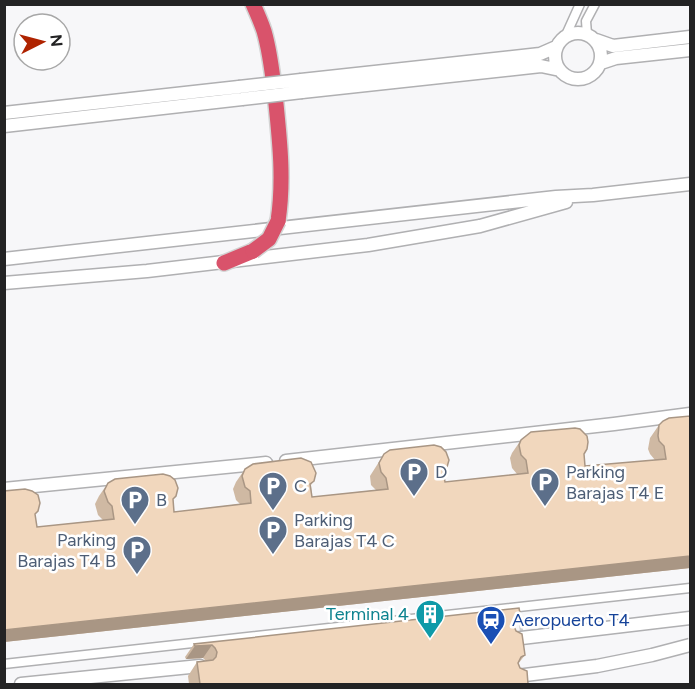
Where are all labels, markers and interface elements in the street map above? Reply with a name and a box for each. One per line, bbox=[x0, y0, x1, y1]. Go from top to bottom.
north arrow bbox=[12, 12, 72, 72]
text: N bbox=[46, 33, 67, 48]
parking icon: D bbox=[398, 456, 430, 498]
place label: D bbox=[435, 461, 447, 483]
place label: Parking Barajas T4 E bbox=[566, 461, 665, 504]
parking icon: Parking Barajas T4 E bbox=[529, 466, 561, 508]
parking icon: C bbox=[257, 470, 289, 512]
place label: C bbox=[294, 475, 307, 497]
parking icon: B bbox=[119, 484, 151, 526]
place label: B bbox=[156, 489, 167, 511]
place label: Parking Barajas T4 C bbox=[294, 509, 395, 552]
parking icon: Parking Barajas T4 C bbox=[257, 514, 289, 556]
place label: Parking Barajas T4 B bbox=[17, 529, 116, 572]
parking icon: Parking Barajas T4 B bbox=[121, 534, 153, 576]
building icon: Terminal 4 bbox=[414, 598, 446, 640]
place label: Terminal 4 bbox=[326, 603, 409, 625]
station icon: Aeropuerto T4 bbox=[475, 604, 507, 646]
place label: Aeropuerto T4 bbox=[512, 609, 630, 631]

